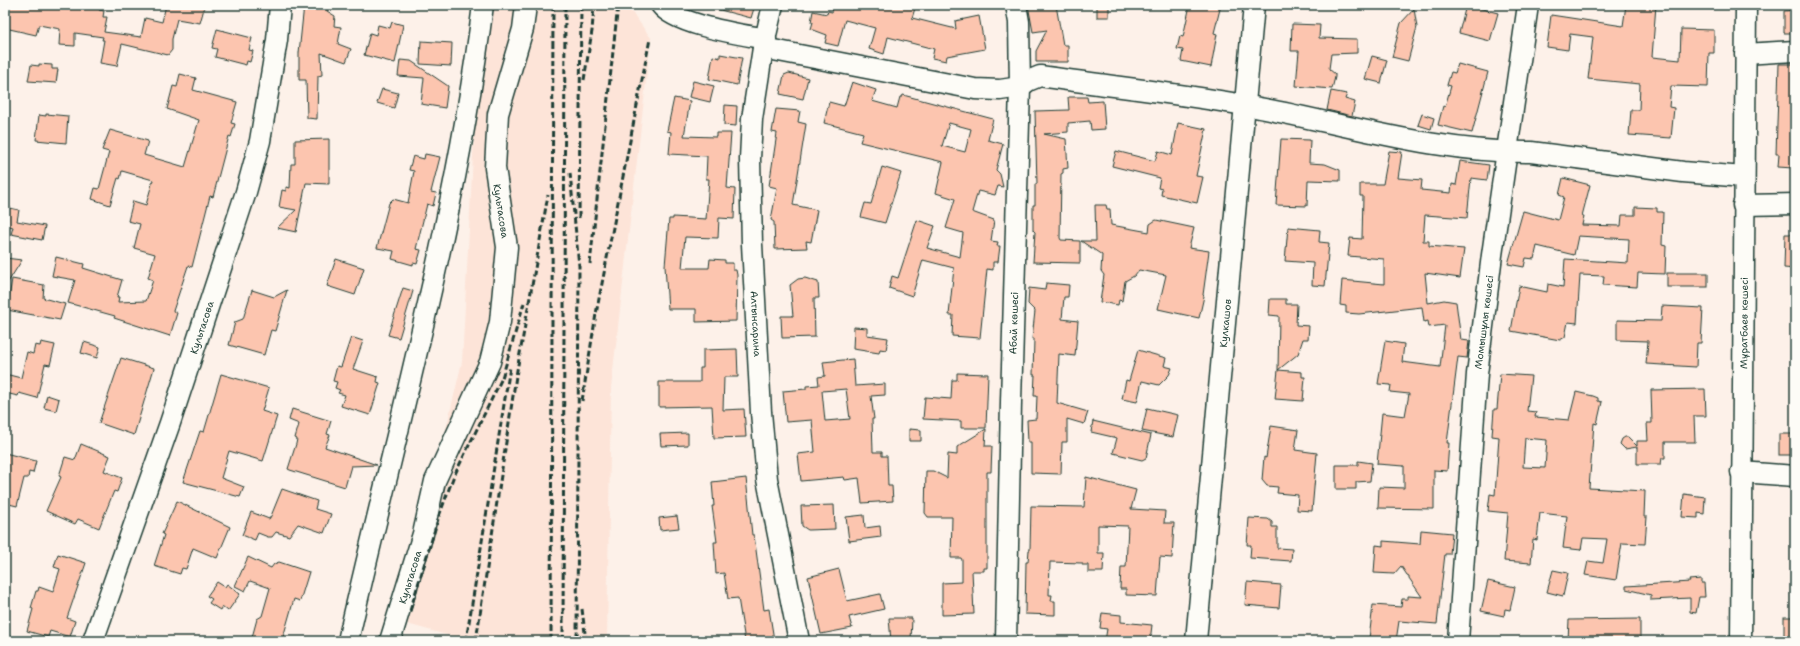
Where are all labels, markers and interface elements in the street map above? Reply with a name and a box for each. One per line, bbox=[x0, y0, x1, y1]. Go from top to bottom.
street label: Культасова bbox=[490, 183, 512, 240]
street label: Момышұлы көшесі bbox=[1471, 274, 1496, 370]
street label: Мұратбаев көшесі bbox=[1737, 277, 1750, 369]
street label: Алтынсарина bbox=[748, 290, 765, 358]
street label: Абай көшесі bbox=[1006, 291, 1021, 355]
street label: Культасова bbox=[187, 298, 217, 355]
street label: Кулкашов bbox=[1216, 298, 1234, 348]
street label: Культасова bbox=[395, 548, 424, 605]

